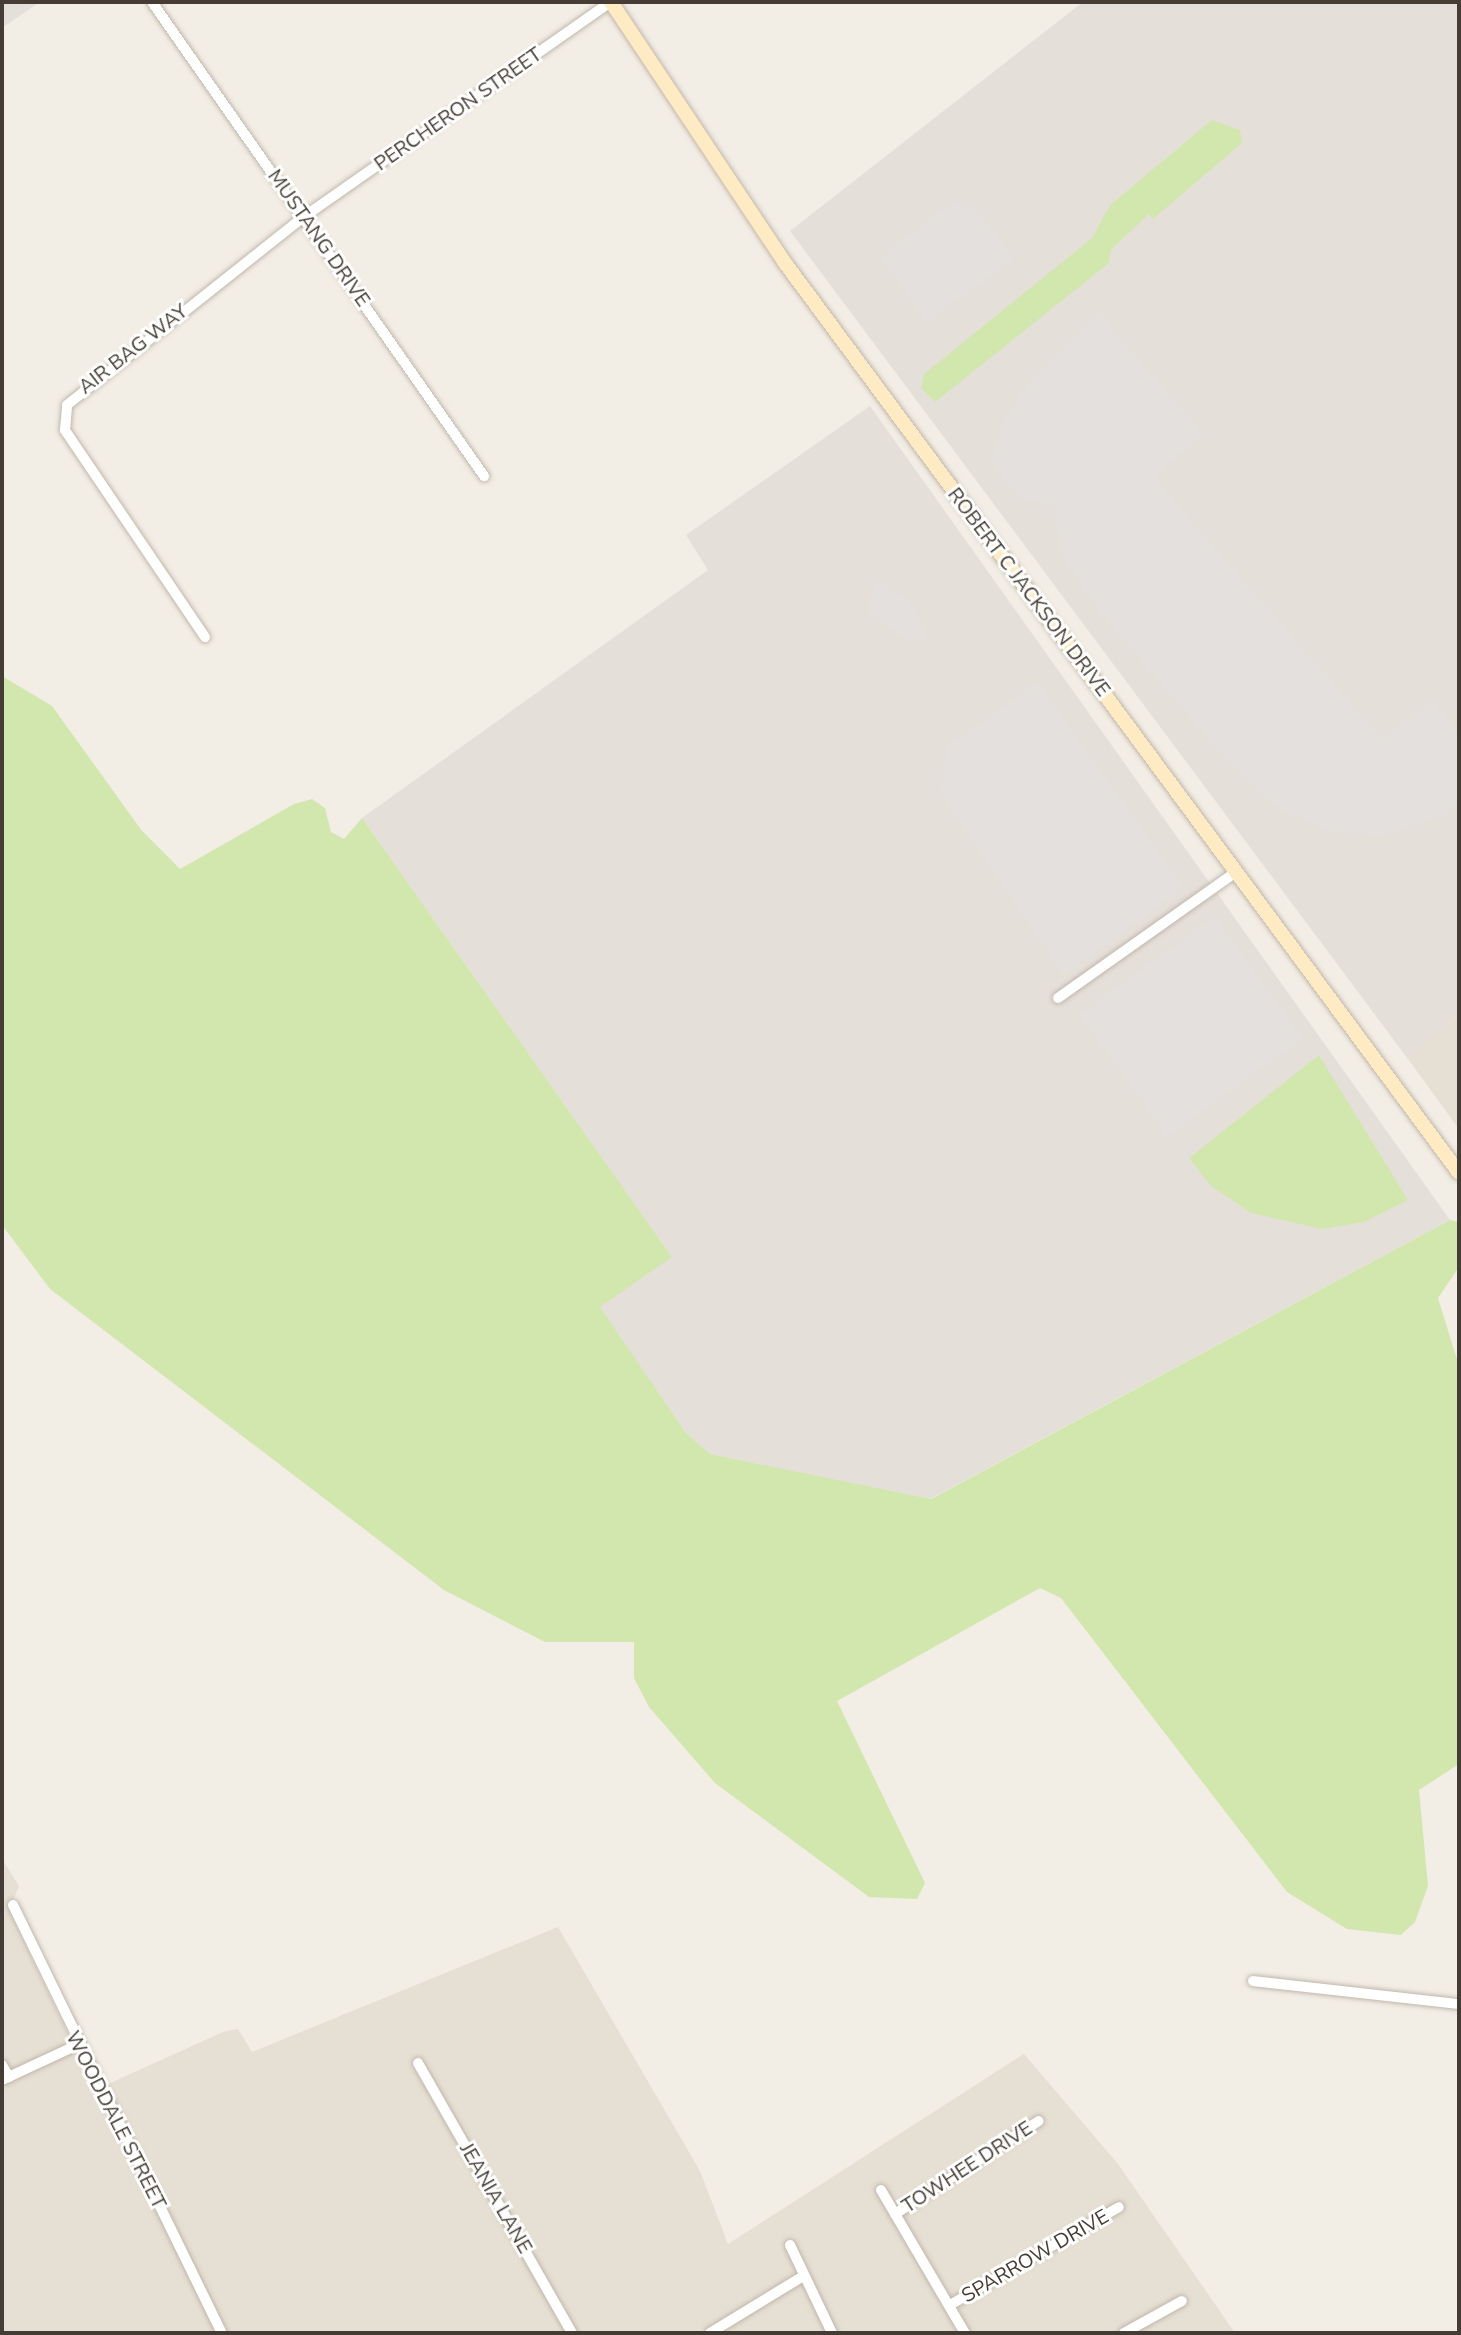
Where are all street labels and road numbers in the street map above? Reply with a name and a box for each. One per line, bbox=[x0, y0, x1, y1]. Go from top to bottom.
street label: PERCHERON STREET bbox=[370, 42, 546, 176]
street label: MUSTANG DRIVE bbox=[263, 165, 375, 311]
street label: AIR BAG WAY bbox=[74, 299, 192, 399]
street label: ROBERT C JACKSON DRIVE bbox=[943, 483, 1115, 701]
street label: WOODDALE STREET bbox=[61, 2027, 171, 2213]
street label: TOWHEE DRIVE bbox=[897, 2116, 1037, 2218]
street label: JEANIA LANE bbox=[455, 2138, 537, 2258]
street label: SPARROW DRIVE bbox=[957, 2204, 1113, 2308]

